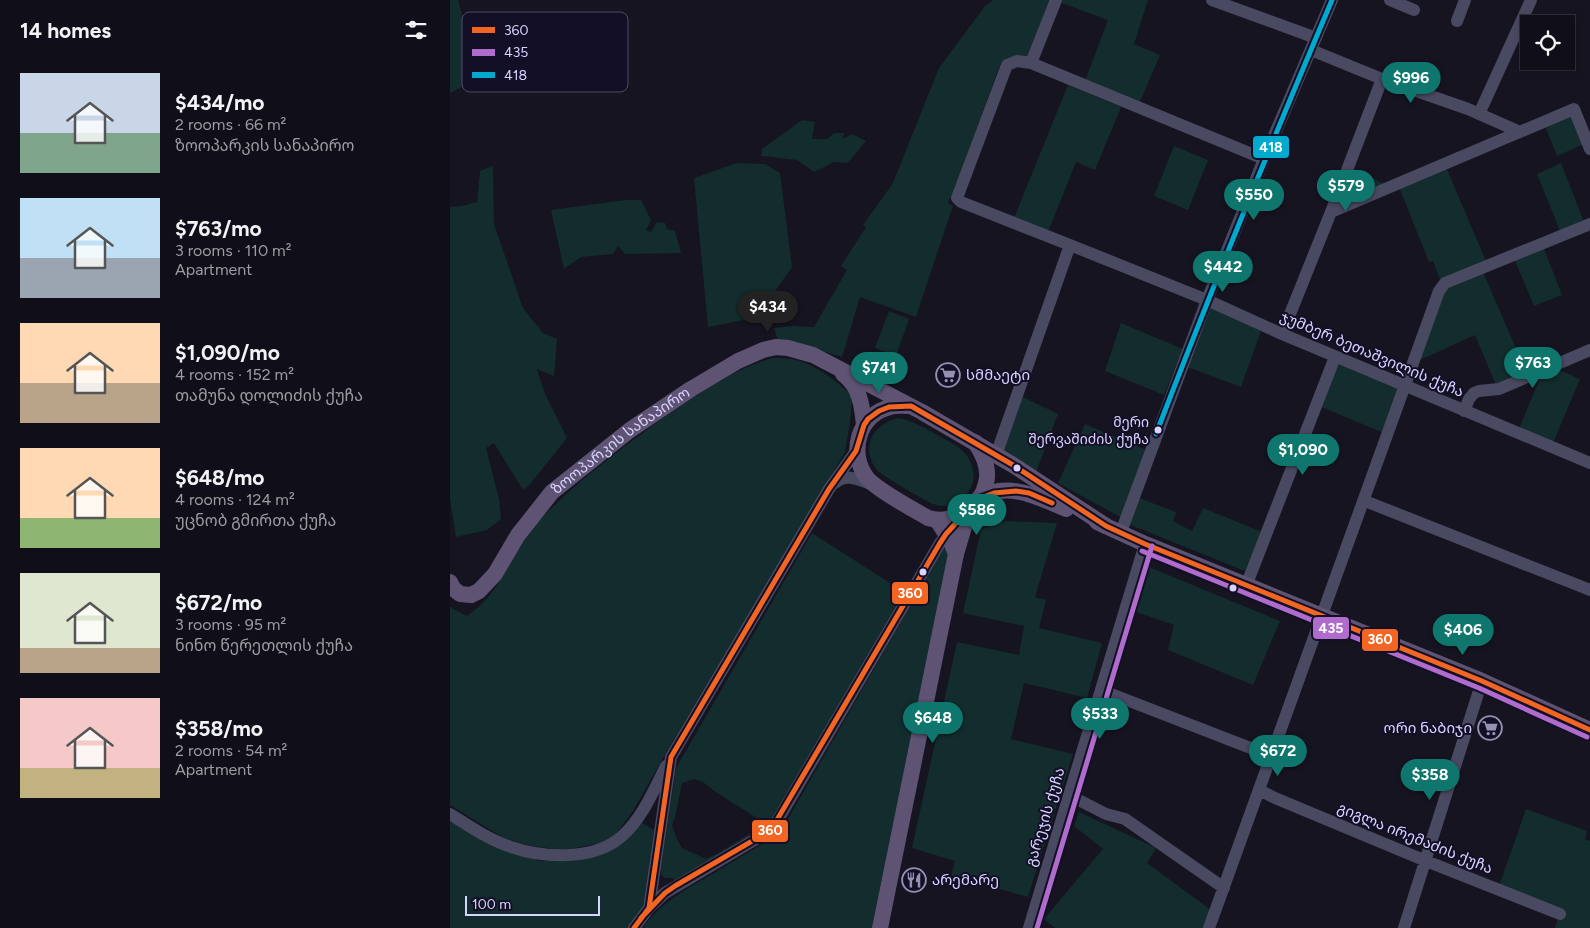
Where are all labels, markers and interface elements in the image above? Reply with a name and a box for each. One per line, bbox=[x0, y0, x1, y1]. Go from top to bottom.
legend bbox=[462, 12, 628, 92]
map controls bbox=[1520, 15, 1575, 70]
button: locate bbox=[1520, 15, 1575, 70]
icon: filters bbox=[402, 16, 430, 44]
text: 14 homes bbox=[20, 18, 111, 43]
text: 360 bbox=[504, 22, 529, 39]
text: 435 bbox=[504, 44, 528, 61]
pin: $996 bbox=[1381, 62, 1441, 104]
text: 418 bbox=[504, 67, 527, 84]
text: $996 bbox=[1393, 68, 1429, 87]
text: $434/mo bbox=[175, 90, 264, 115]
icon: home bbox=[60, 93, 120, 153]
text: 2 rooms · 66 m² bbox=[175, 115, 286, 134]
line badge: 418 bbox=[1252, 135, 1290, 159]
text: ზოოპარკის სანაპირო bbox=[175, 136, 354, 155]
text: 418 bbox=[1259, 139, 1283, 156]
pin: $579 bbox=[1316, 170, 1376, 212]
text: $579 bbox=[1328, 176, 1364, 195]
pin: $550 bbox=[1224, 178, 1284, 221]
text: $550 bbox=[1235, 185, 1273, 204]
text: $763/mo bbox=[175, 216, 262, 241]
icon: home bbox=[60, 218, 120, 278]
text: 3 rooms · 110 m² bbox=[175, 241, 291, 260]
pin: $442 bbox=[1193, 250, 1253, 293]
text: $442 bbox=[1204, 257, 1242, 276]
text: Apartment bbox=[175, 260, 252, 279]
pin: $434 bbox=[738, 290, 798, 333]
text: $434 bbox=[749, 297, 787, 316]
street label: ჯუმბერ ბეთაშვილის ქუჩა bbox=[1277, 307, 1467, 401]
text: $1,090/mo bbox=[175, 340, 280, 365]
icon: home bbox=[60, 343, 120, 403]
pin: $763 bbox=[1503, 346, 1563, 389]
pin: $741 bbox=[849, 352, 909, 394]
text: $763 bbox=[1515, 353, 1551, 372]
text: $741 bbox=[862, 358, 896, 377]
supermarket icon: სმმაეტი bbox=[935, 362, 961, 388]
text: 4 rooms · 152 m² bbox=[175, 365, 294, 384]
place label: სმმაეტი bbox=[966, 366, 1030, 384]
street label: ზოოპარკის სანაპირო bbox=[548, 383, 693, 498]
text: თამუნა დოლიძის ქუჩა bbox=[175, 386, 363, 405]
place label: მერი შერვაშიძის ქუჩა bbox=[1028, 414, 1149, 448]
marker: მერი შერვაშიძის ქუჩა bbox=[1153, 425, 1163, 435]
pin: $1,090 bbox=[1262, 434, 1344, 476]
text: $1,090 bbox=[1278, 440, 1328, 459]
unlabelled marker bbox=[1012, 463, 1022, 473]
text: $648/mo bbox=[175, 465, 265, 490]
icon: home bbox=[60, 468, 120, 528]
text: 4 rooms · 124 m² bbox=[175, 490, 295, 509]
pin: $586 bbox=[947, 494, 1007, 536]
text: $586 bbox=[958, 500, 996, 519]
text: უცნობ გმირთა ქუჩა bbox=[175, 511, 336, 530]
unlabelled marker bbox=[918, 567, 928, 577]
line badge: 360 bbox=[891, 581, 929, 605]
unlabelled marker bbox=[1228, 583, 1238, 593]
text: 360 bbox=[898, 585, 922, 602]
text: $672/mo bbox=[175, 590, 262, 615]
icon: home bbox=[60, 593, 120, 653]
pin: $406 bbox=[1433, 614, 1493, 656]
text: 3 rooms · 95 m² bbox=[175, 615, 286, 634]
line badge: 435 bbox=[1312, 616, 1350, 640]
text: 435 bbox=[1319, 620, 1343, 637]
text: $406 bbox=[1444, 620, 1482, 639]
line badge: 360 bbox=[1361, 628, 1399, 652]
text: 360 bbox=[1368, 631, 1392, 648]
text: ნინო წერეთლის ქუჩა bbox=[175, 636, 353, 655]
pin: $533 bbox=[1070, 698, 1130, 740]
pin: $648 bbox=[903, 702, 963, 744]
text: $533 bbox=[1082, 704, 1118, 723]
text: $648 bbox=[914, 708, 952, 727]
supermarket icon: ორი ნაბიჯი bbox=[1477, 715, 1503, 741]
text: $358/mo bbox=[175, 716, 263, 741]
icon: home bbox=[60, 718, 120, 778]
place label: ორი ნაბიჯი bbox=[1384, 719, 1472, 737]
pin: $672 bbox=[1248, 734, 1308, 777]
text: 2 rooms · 54 m² bbox=[175, 741, 287, 760]
text: $672 bbox=[1260, 741, 1296, 760]
pin: $358 bbox=[1400, 758, 1460, 801]
text: Apartment bbox=[175, 760, 252, 779]
street label: გარეჯის ქუჩა bbox=[1021, 765, 1069, 869]
text: $358 bbox=[1412, 765, 1448, 784]
street label: გიგლა ირემაძის ქუჩა bbox=[1335, 799, 1495, 877]
line badge: 360 bbox=[751, 819, 789, 843]
text: 360 bbox=[758, 822, 782, 839]
restaurant icon: არემარე bbox=[901, 867, 927, 893]
place label: არემარე bbox=[932, 871, 999, 889]
scale bar bbox=[465, 893, 600, 916]
text: 100 m bbox=[472, 896, 511, 913]

